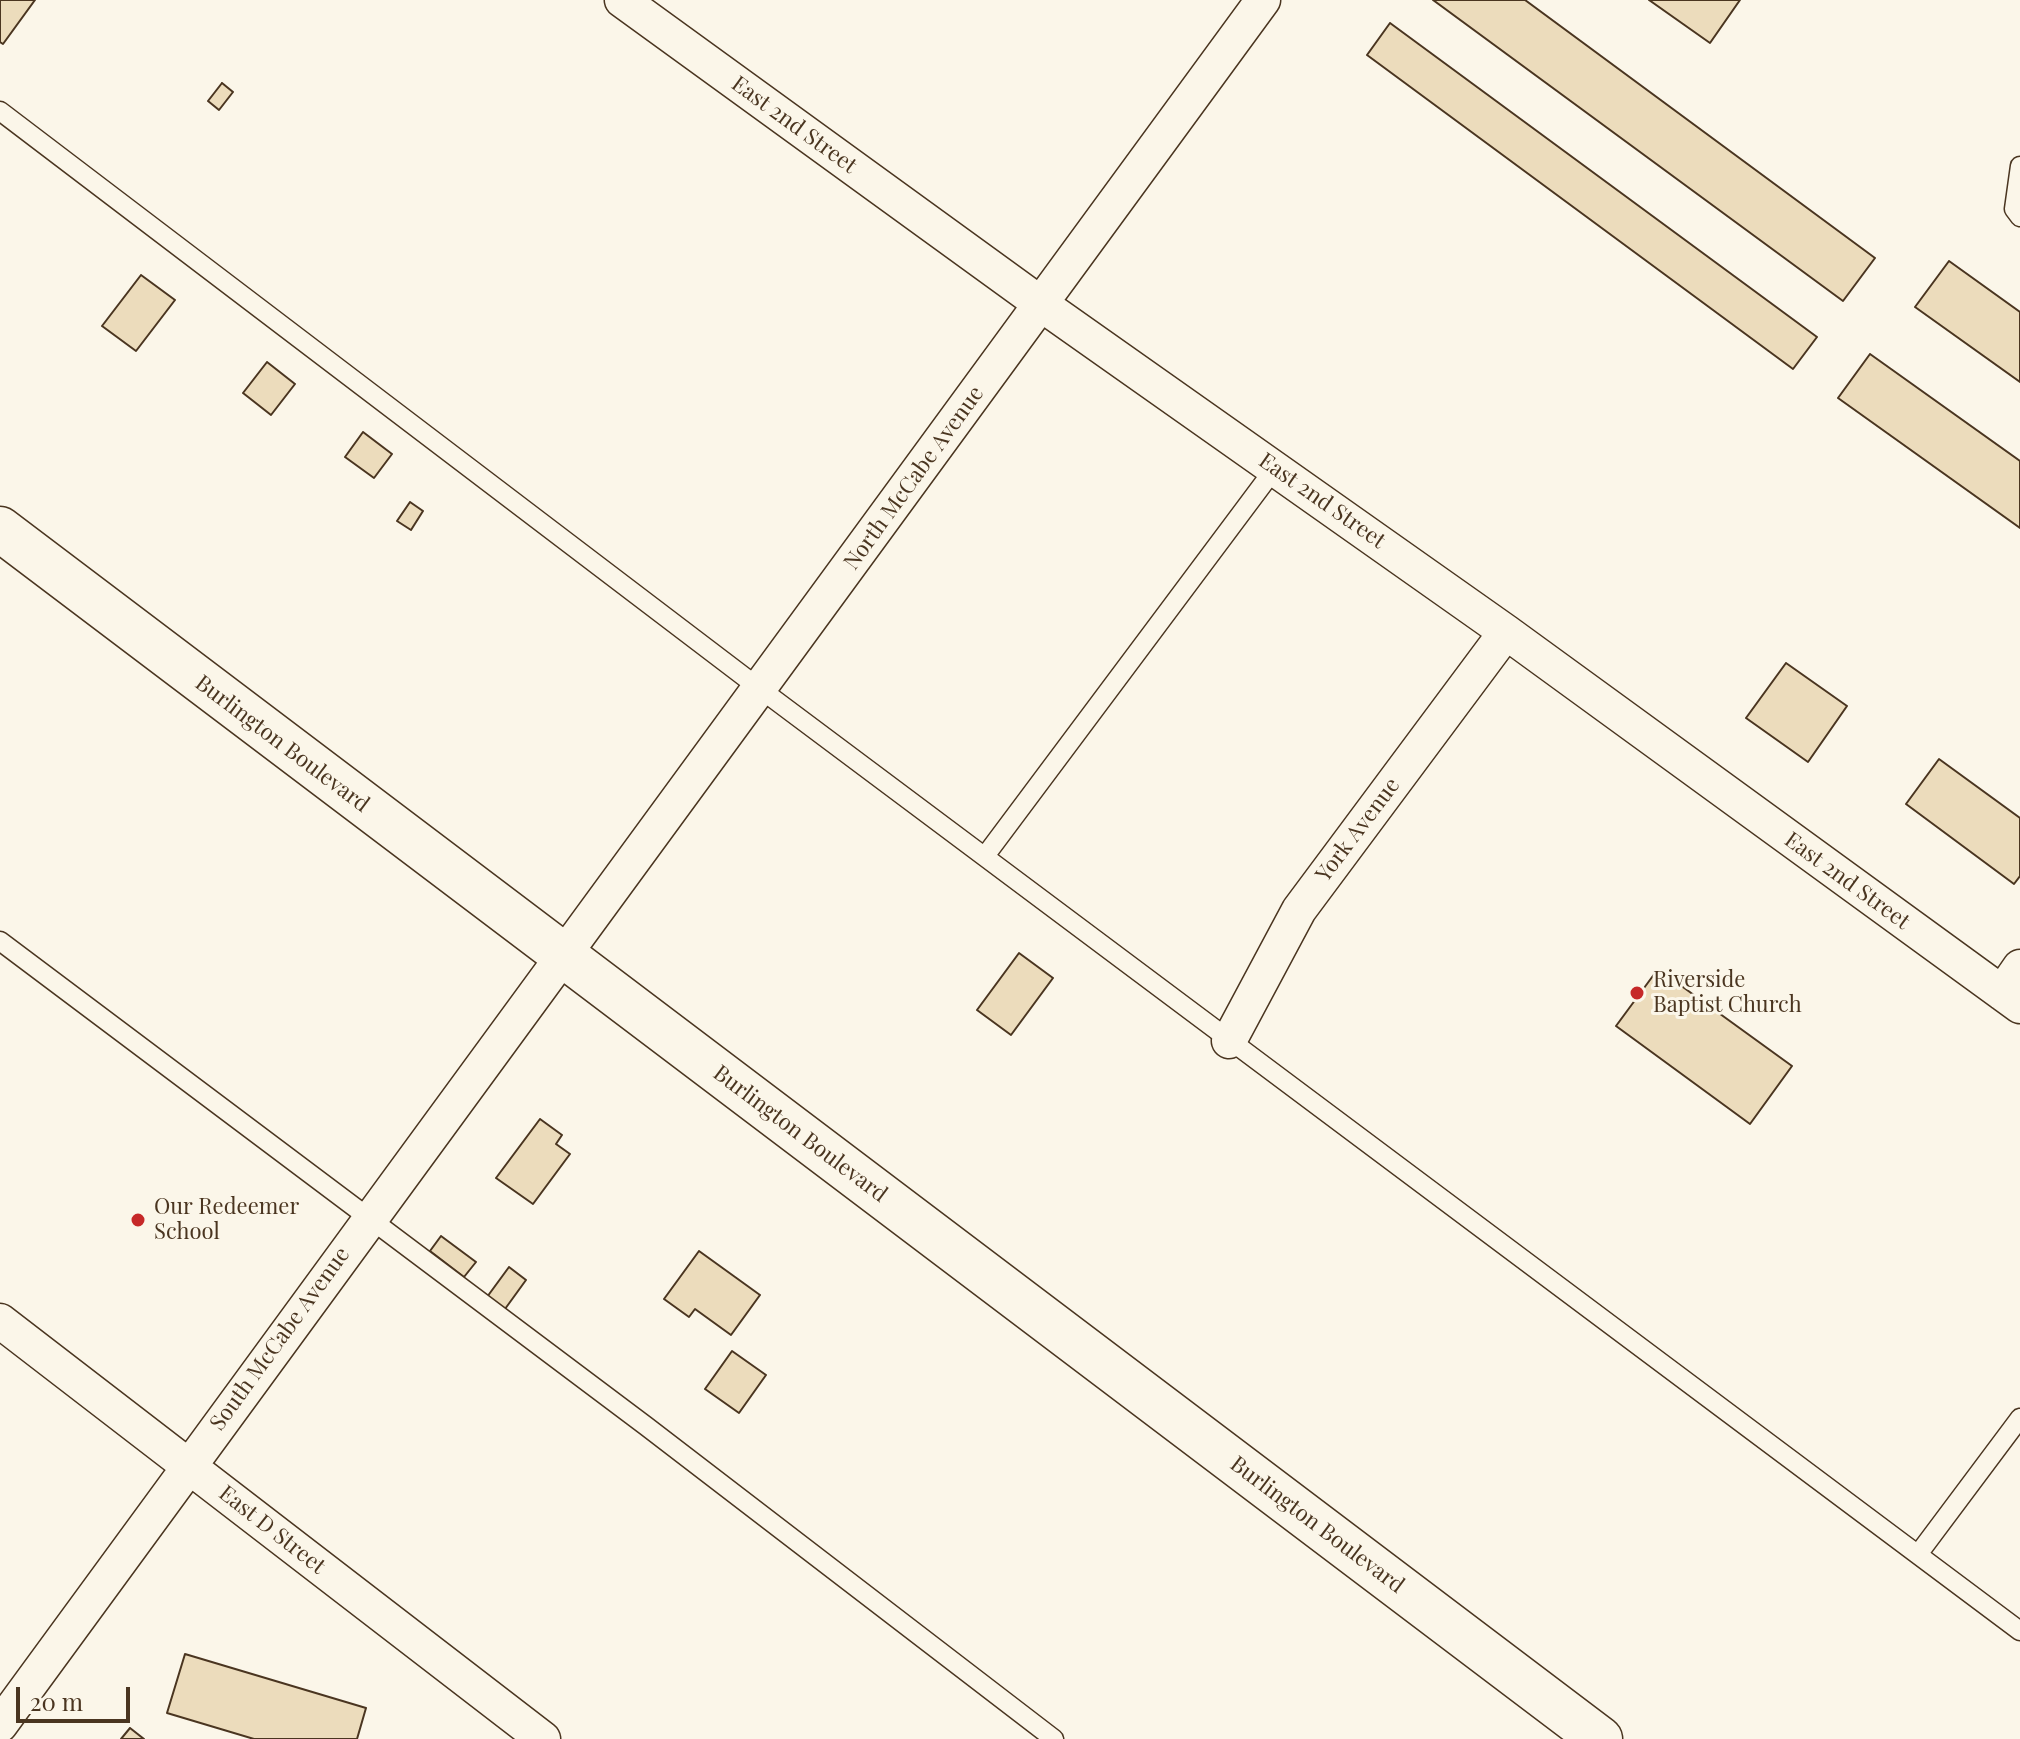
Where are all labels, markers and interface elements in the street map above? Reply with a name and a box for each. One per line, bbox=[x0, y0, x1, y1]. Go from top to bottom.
street label: East 2nd Street bbox=[726, 71, 862, 179]
street label: North McCabe Avenue bbox=[839, 381, 989, 575]
street label: East 2nd Street bbox=[1254, 448, 1390, 554]
street label: Burlington Boulevard bbox=[190, 670, 374, 818]
street label: York Avenue bbox=[1310, 773, 1406, 887]
street label: East 2nd Street bbox=[1779, 827, 1915, 935]
place label: Riverside Baptist Church bbox=[1653, 967, 1802, 1018]
marker: Riverside Baptist Church bbox=[1628, 984, 1646, 1002]
street label: Burlington Boulevard bbox=[708, 1060, 892, 1208]
place label: Our Redeemer School bbox=[154, 1194, 299, 1246]
marker: Our Redeemer School bbox=[129, 1211, 147, 1229]
street label: South McCabe Avenue bbox=[205, 1242, 355, 1436]
street label: Burlington Boulevard bbox=[1225, 1451, 1409, 1599]
street label: East D Street bbox=[213, 1480, 331, 1580]
scale bar bbox=[20, 1671, 134, 1721]
text: 20 m bbox=[30, 1685, 83, 1717]

